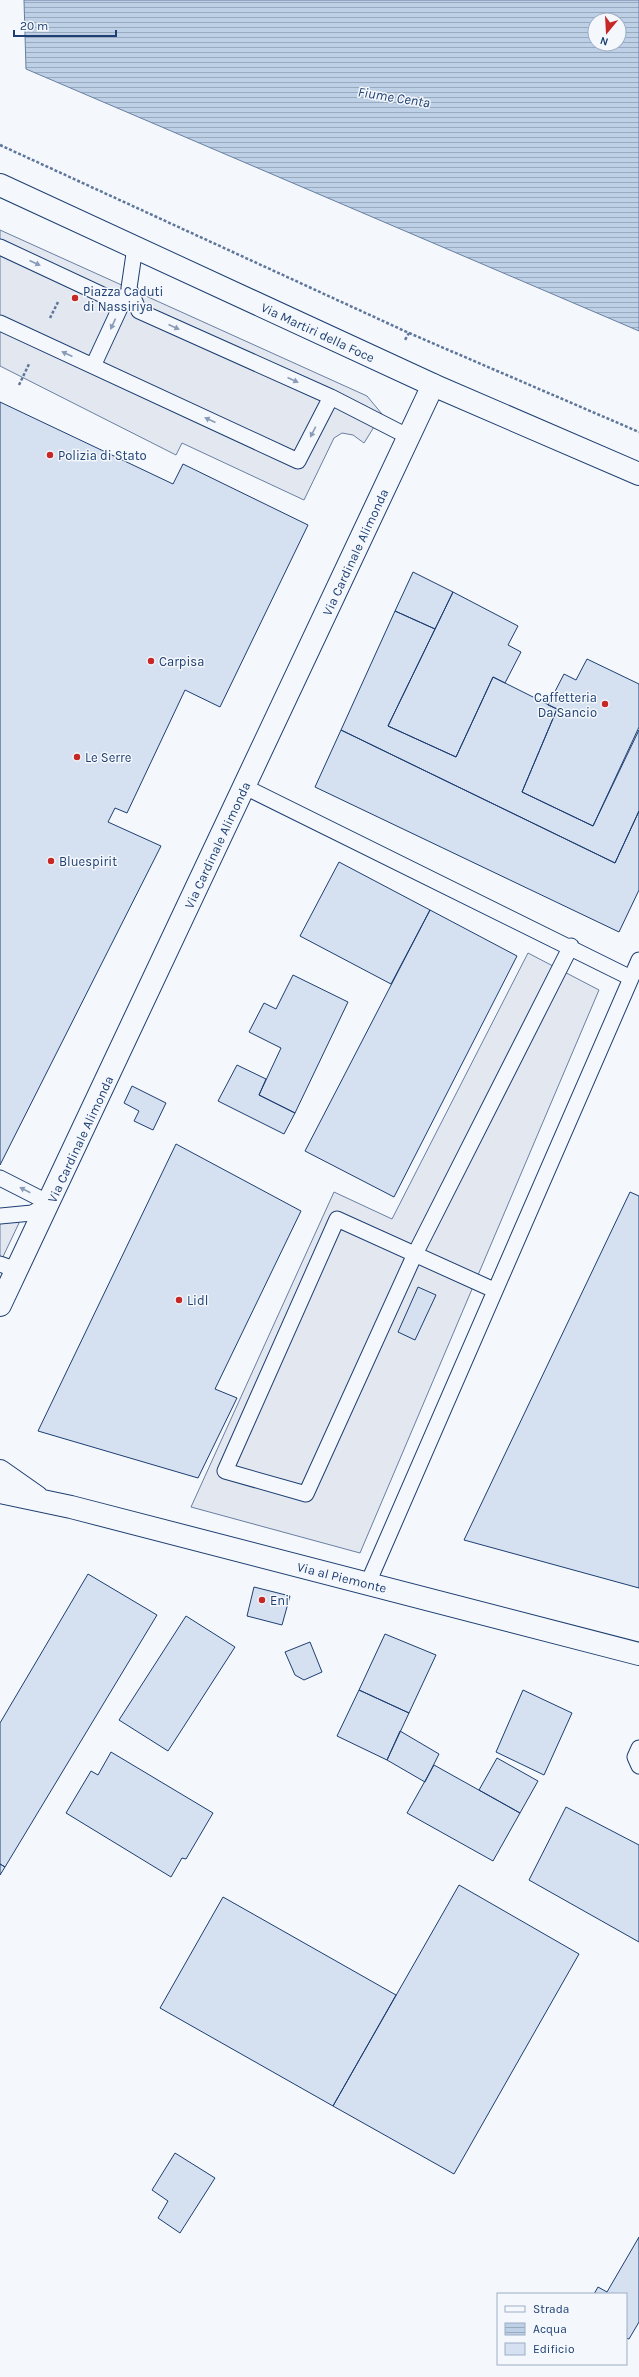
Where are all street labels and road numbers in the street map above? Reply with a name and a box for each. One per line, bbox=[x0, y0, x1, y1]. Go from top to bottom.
street label: Via Martiri della Foce bbox=[259, 300, 377, 365]
street label: Via Cardinale Alimonda bbox=[319, 486, 391, 618]
street label: Via Cardinale Alimonda bbox=[181, 779, 253, 911]
street label: Via Cardinale Alimonda bbox=[44, 1073, 116, 1205]
street label: Via al Piemonte bbox=[296, 1559, 389, 1596]

